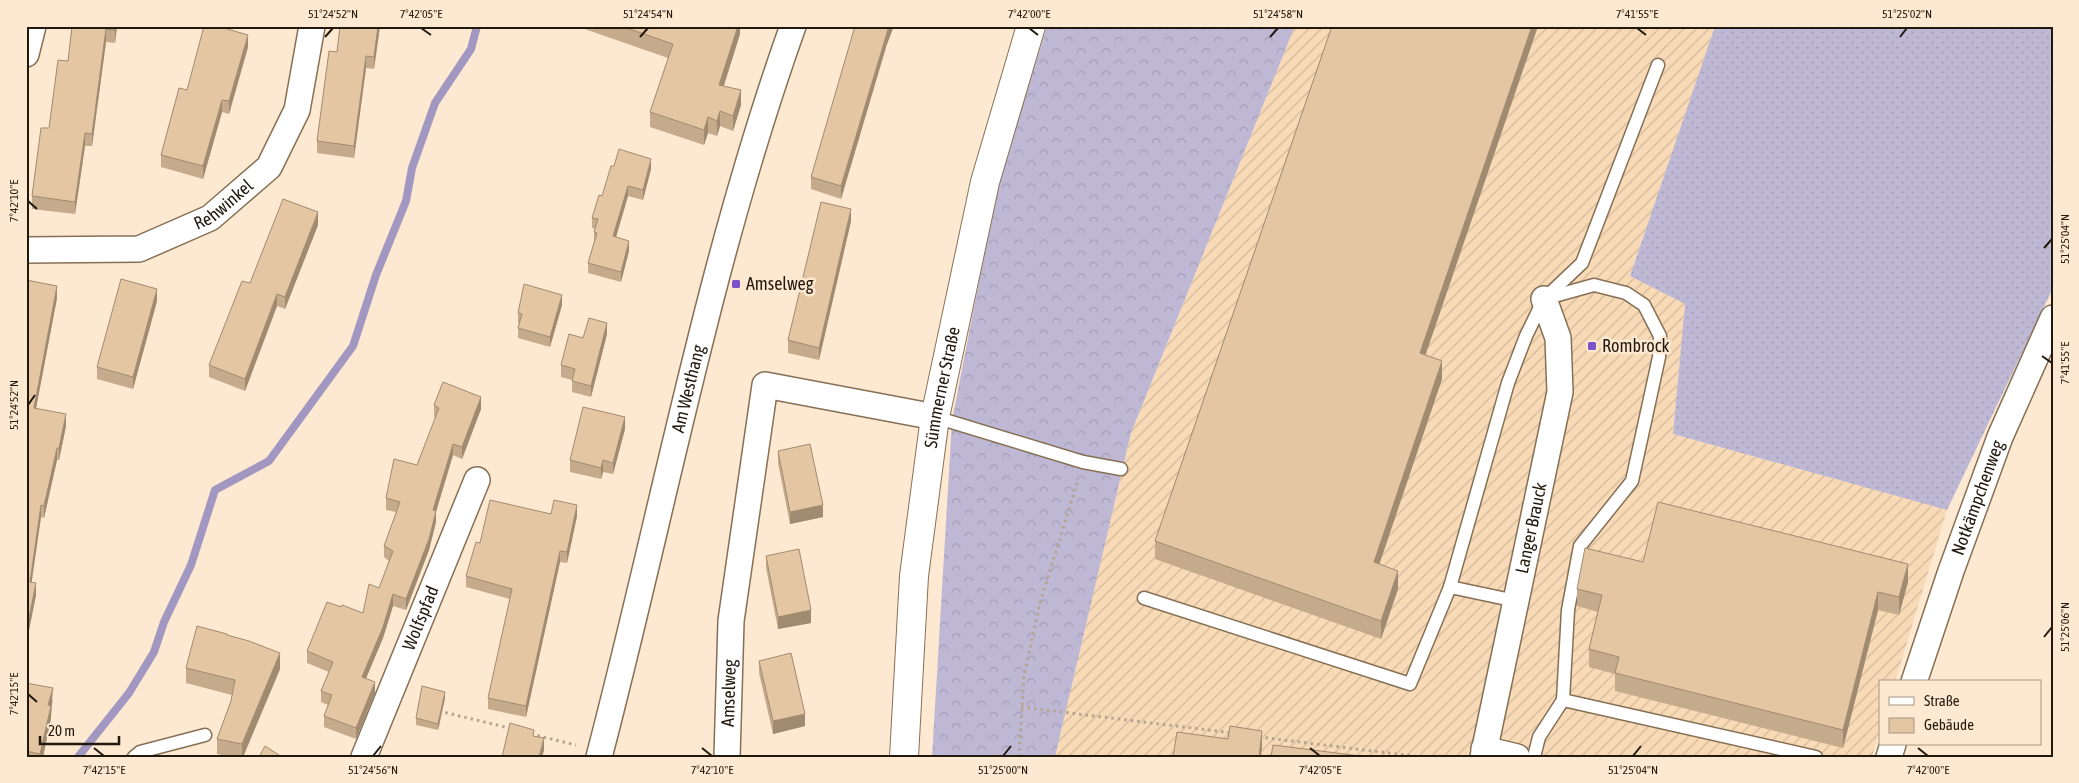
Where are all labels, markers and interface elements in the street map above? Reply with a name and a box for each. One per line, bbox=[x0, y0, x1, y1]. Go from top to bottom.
text: 51°24'52"N bbox=[308, 7, 358, 21]
text: 7°42'05"E bbox=[400, 7, 442, 21]
text: 51°24'54"N bbox=[623, 7, 673, 21]
text: 7°42'00"E bbox=[1008, 7, 1050, 21]
text: 51°24'58"N bbox=[1253, 7, 1303, 21]
text: 7°41'55"E bbox=[1616, 7, 1658, 21]
text: 51°25'02"N bbox=[1882, 7, 1932, 21]
street label: Rehwinkel bbox=[190, 175, 257, 234]
text: 7°42'10"E bbox=[7, 180, 21, 222]
text: 51°25'04"N bbox=[2058, 214, 2072, 264]
place label: Amselweg bbox=[746, 273, 814, 294]
marker: Amselweg bbox=[730, 278, 742, 290]
street label: Sümmerner Straße bbox=[920, 325, 964, 449]
place label: Rombrock bbox=[1602, 335, 1669, 356]
marker: Rombrock bbox=[1586, 340, 1598, 352]
street label: Am Westhang bbox=[667, 342, 709, 435]
text: 7°41'55"E bbox=[2058, 342, 2072, 384]
text: 51°24'52"N bbox=[7, 380, 21, 430]
street label: Notkämpchenweg bbox=[1947, 437, 2008, 558]
street label: Langer Brauck bbox=[1511, 480, 1551, 575]
street label: Wolfspfad bbox=[398, 583, 443, 653]
text: 51°25'06"N bbox=[2058, 602, 2072, 652]
street label: Amselweg bbox=[717, 659, 740, 727]
text: 7°42'15"E bbox=[7, 673, 21, 715]
legend bbox=[1879, 680, 2042, 746]
text: Straße bbox=[1924, 692, 1960, 709]
scale bar bbox=[40, 713, 119, 745]
text: Gebäude bbox=[1924, 716, 1974, 733]
text: 20 m bbox=[48, 722, 75, 739]
text: 7°42'15"E bbox=[83, 763, 125, 777]
text: 51°24'56"N bbox=[348, 763, 398, 777]
text: 7°42'10"E bbox=[691, 763, 733, 777]
text: 51°25'00"N bbox=[978, 763, 1028, 777]
text: 7°42'05"E bbox=[1299, 763, 1341, 777]
text: 51°25'04"N bbox=[1608, 763, 1658, 777]
text: 7°42'00"E bbox=[1907, 763, 1949, 777]

